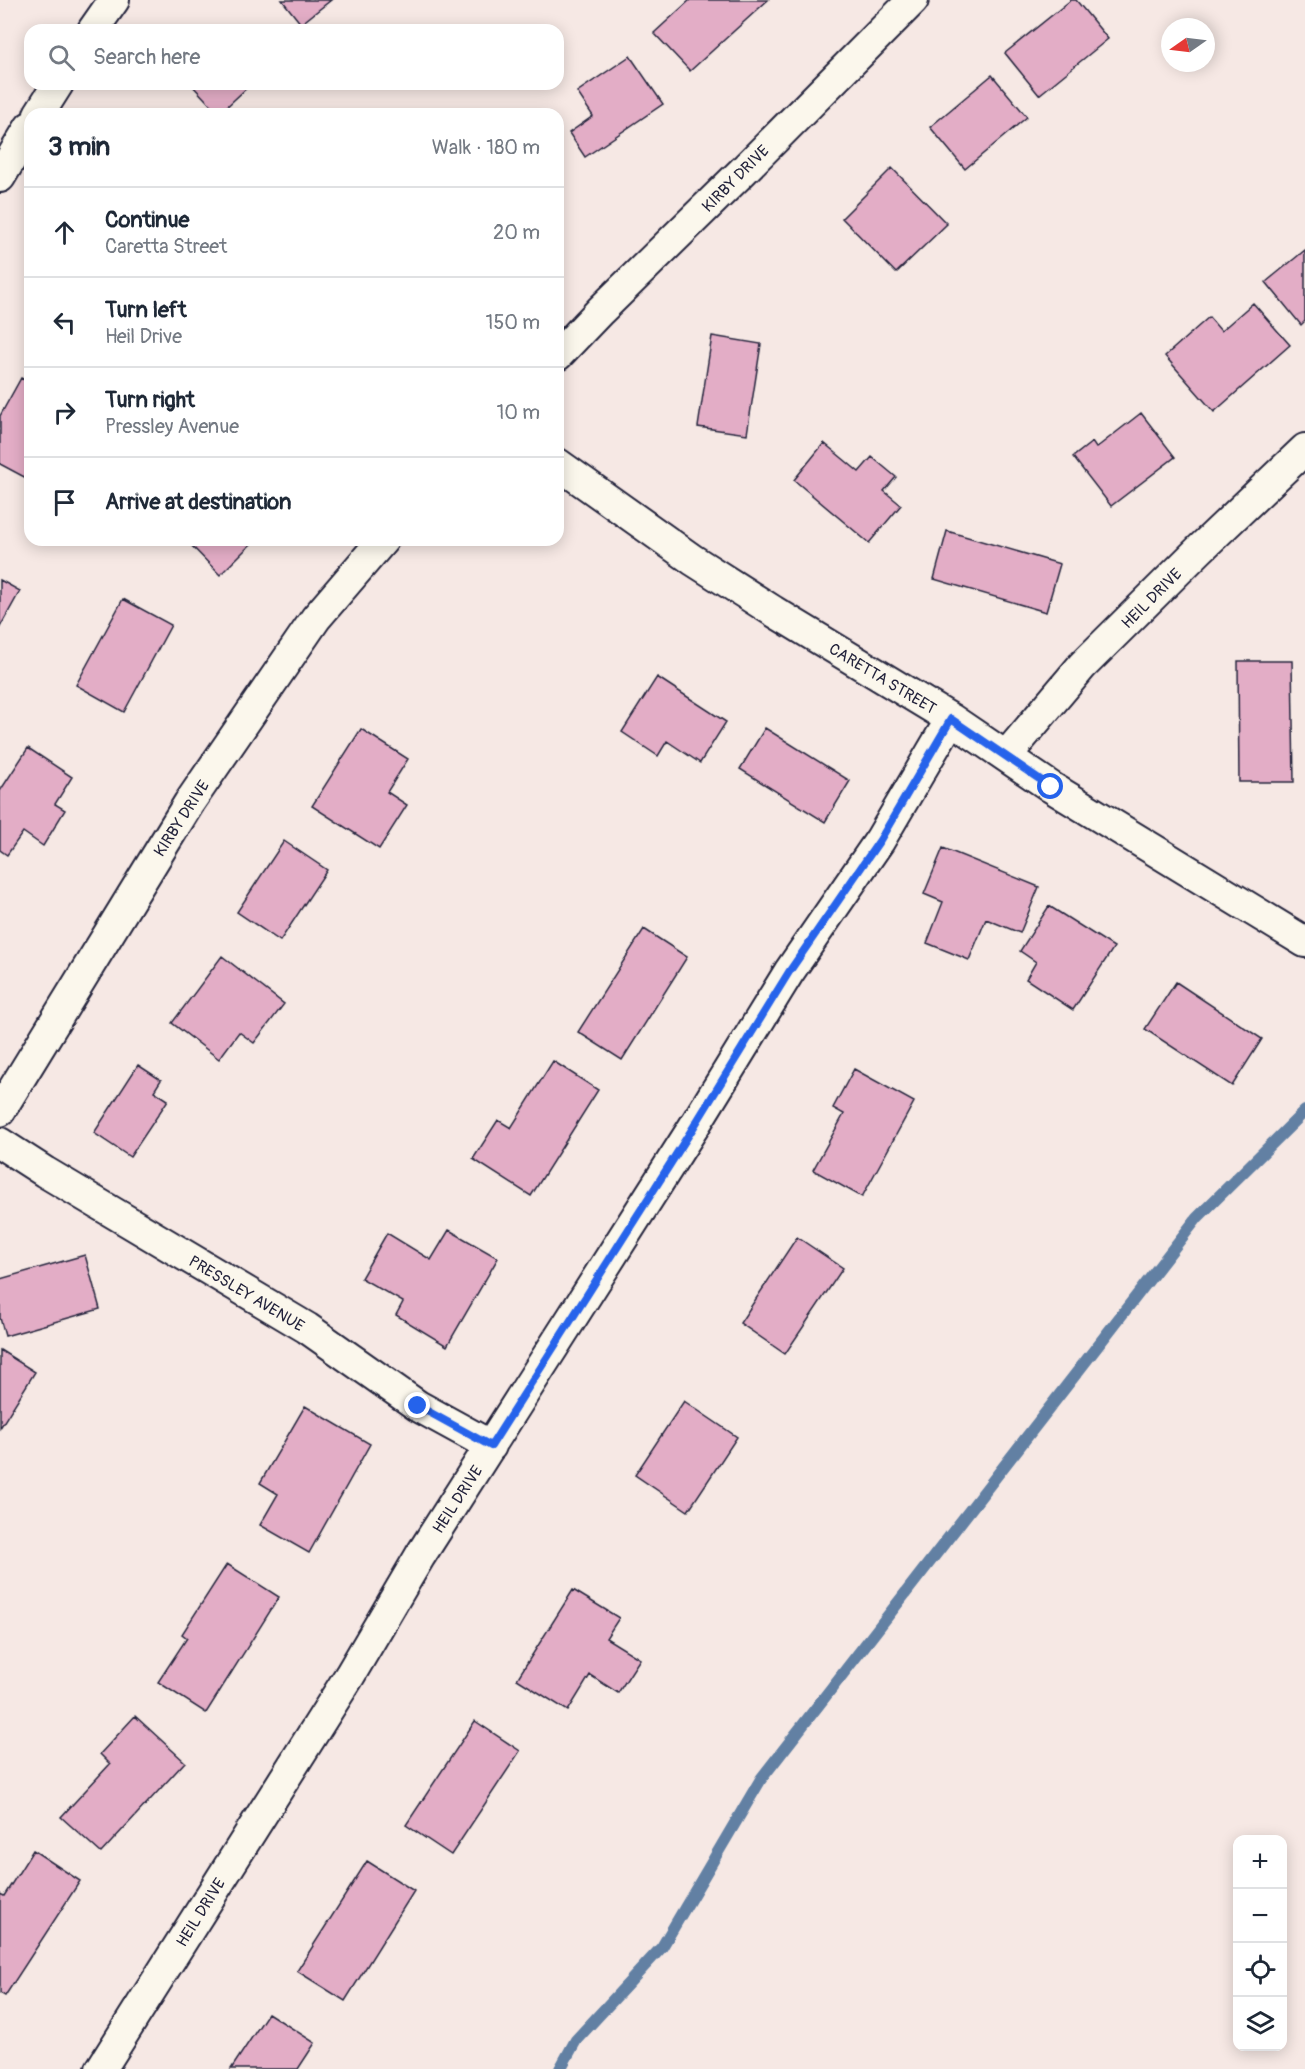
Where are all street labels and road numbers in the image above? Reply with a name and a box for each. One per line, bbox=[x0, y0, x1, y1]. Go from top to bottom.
street label: KIRBY DRIVE bbox=[698, 141, 774, 217]
street label: HEIL DRIVE bbox=[1117, 564, 1186, 633]
street label: CARETTA STREET bbox=[825, 639, 940, 719]
street label: KIRBY DRIVE bbox=[150, 777, 214, 860]
street label: PRESSLEY AVENUE bbox=[185, 1251, 308, 1336]
street label: HEIL DRIVE bbox=[428, 1462, 487, 1537]
street label: HEIL DRIVE bbox=[172, 1875, 230, 1951]

